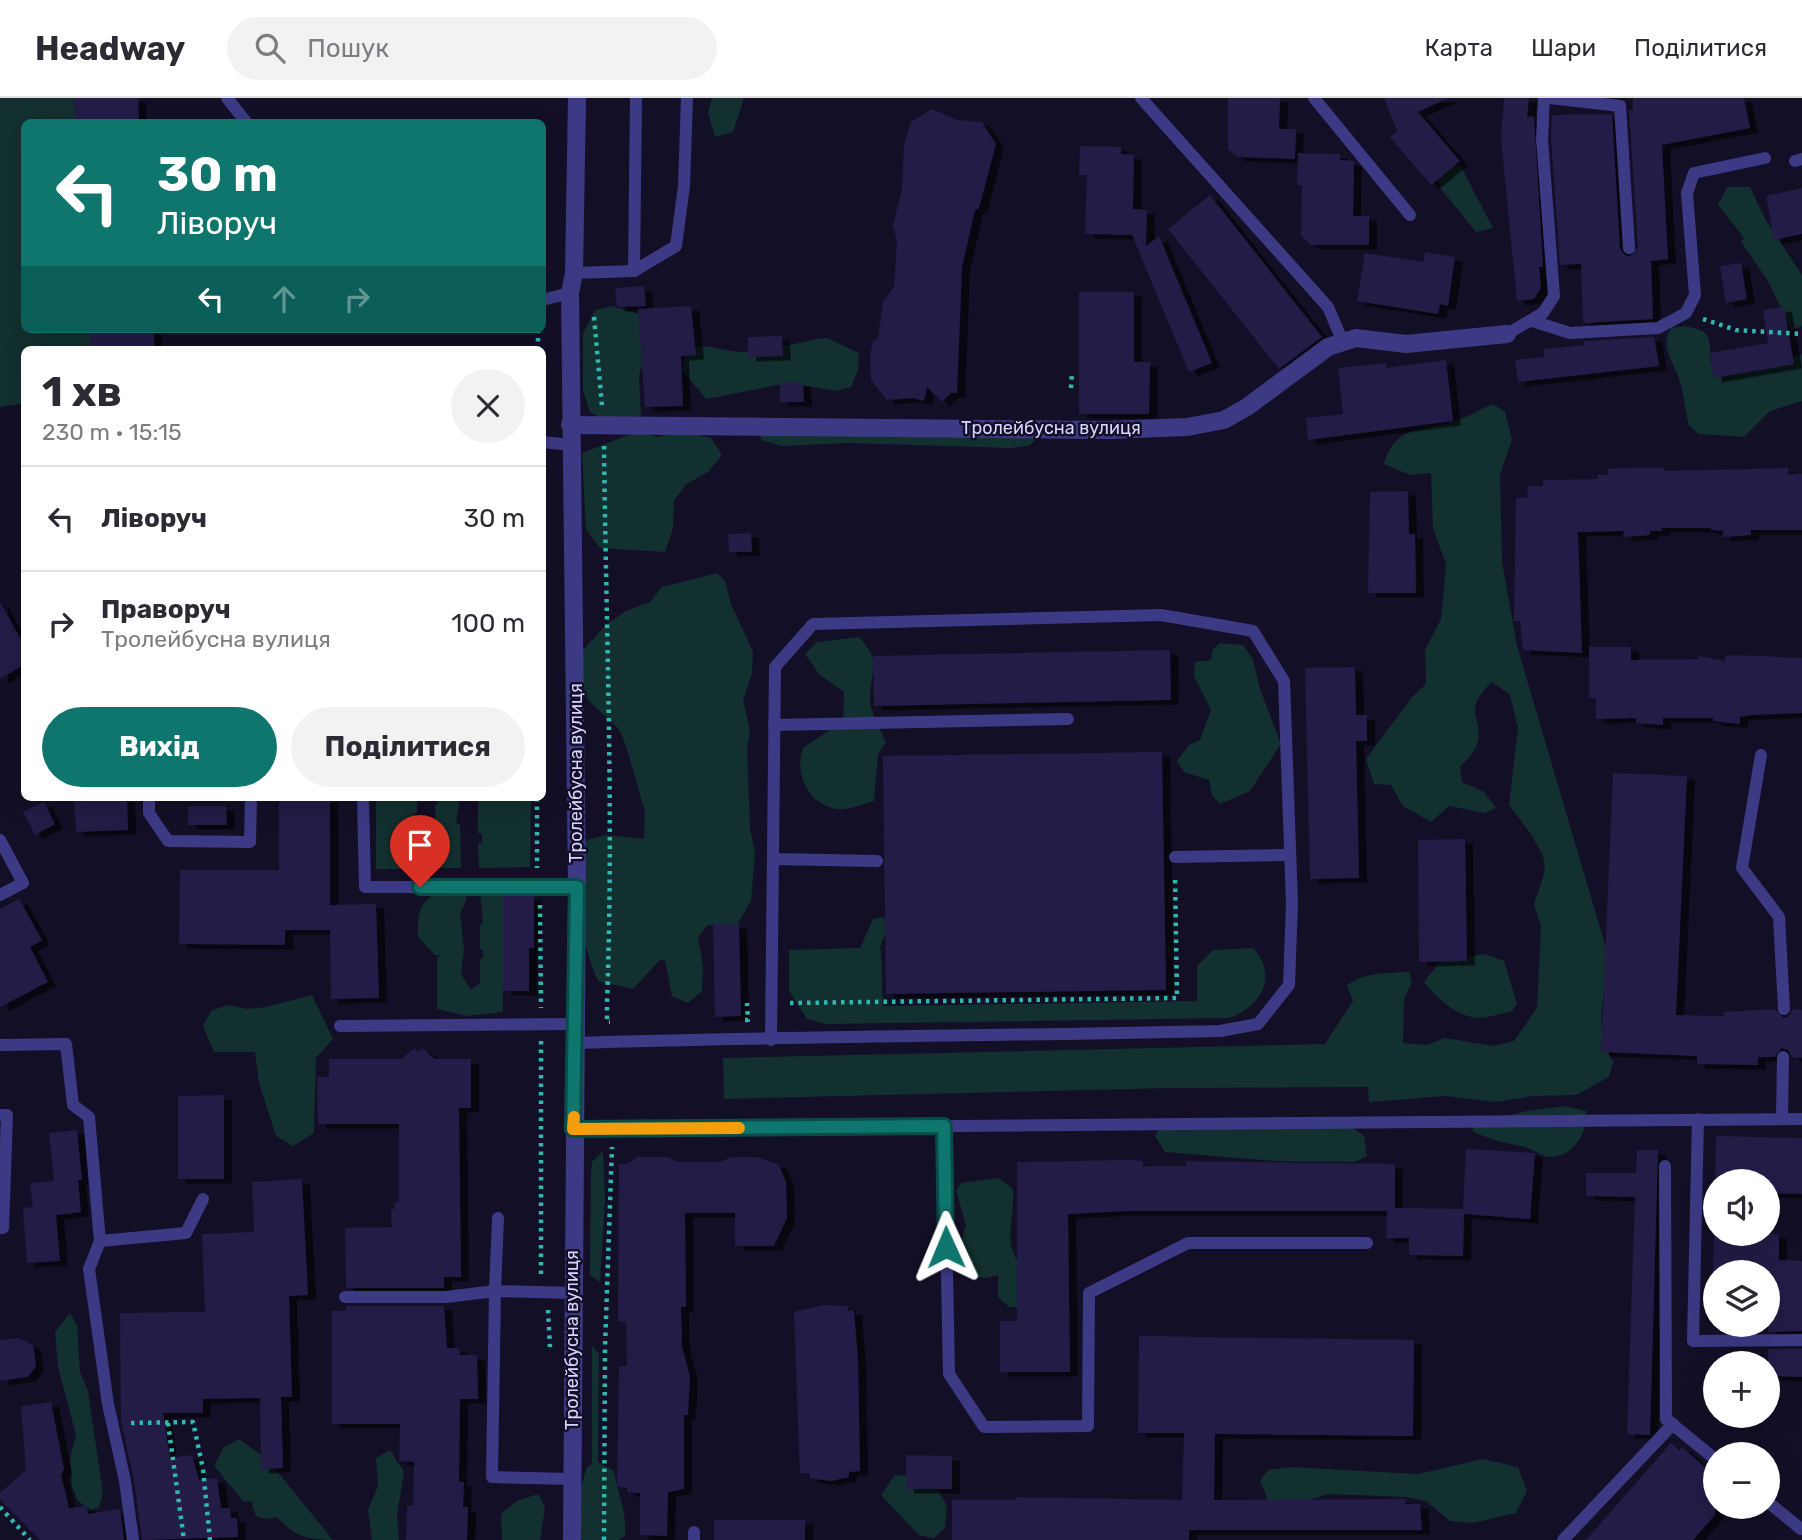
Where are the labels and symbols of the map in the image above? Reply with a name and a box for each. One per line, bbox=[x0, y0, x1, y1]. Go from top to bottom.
street label: Тролейбусна вулиця bbox=[961, 417, 1141, 439]
street label: Тролейбусна вулиця bbox=[565, 683, 587, 863]
pin bbox=[390, 815, 450, 887]
position arrow bbox=[909, 1210, 983, 1284]
street label: Тролейбусна вулиця bbox=[561, 1250, 583, 1430]

